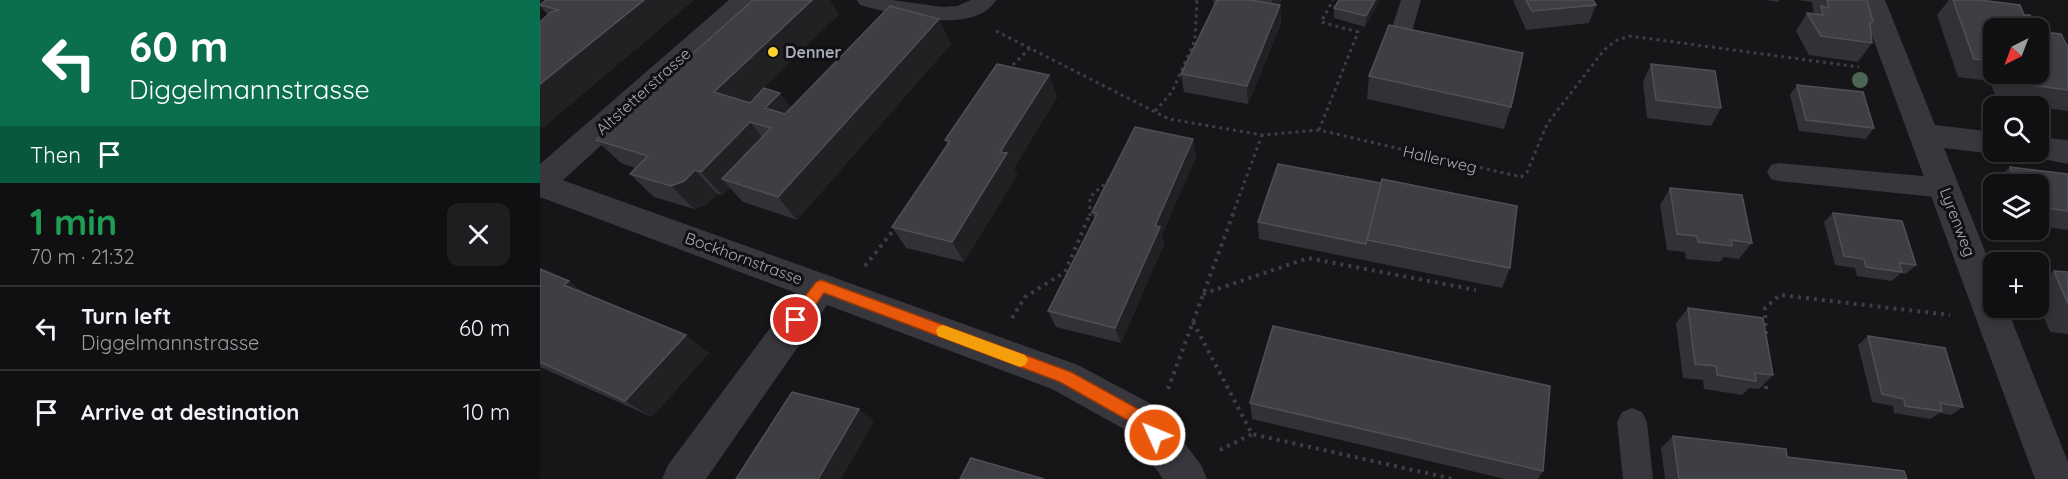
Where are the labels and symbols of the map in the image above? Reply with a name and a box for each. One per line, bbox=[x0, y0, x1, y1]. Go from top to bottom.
north arrow bbox=[1983, 18, 2049, 84]
place label: Denner bbox=[785, 42, 842, 62]
street label: Altstetterstrasse bbox=[592, 43, 694, 139]
marker: Denner bbox=[766, 45, 780, 59]
street label: Hallerweg bbox=[1401, 141, 1479, 177]
street label: Lyrenweg bbox=[1936, 185, 1980, 259]
street label: Bockhornstrasse bbox=[682, 227, 806, 289]
pin bbox=[770, 294, 821, 345]
position arrow bbox=[1123, 403, 1187, 467]

